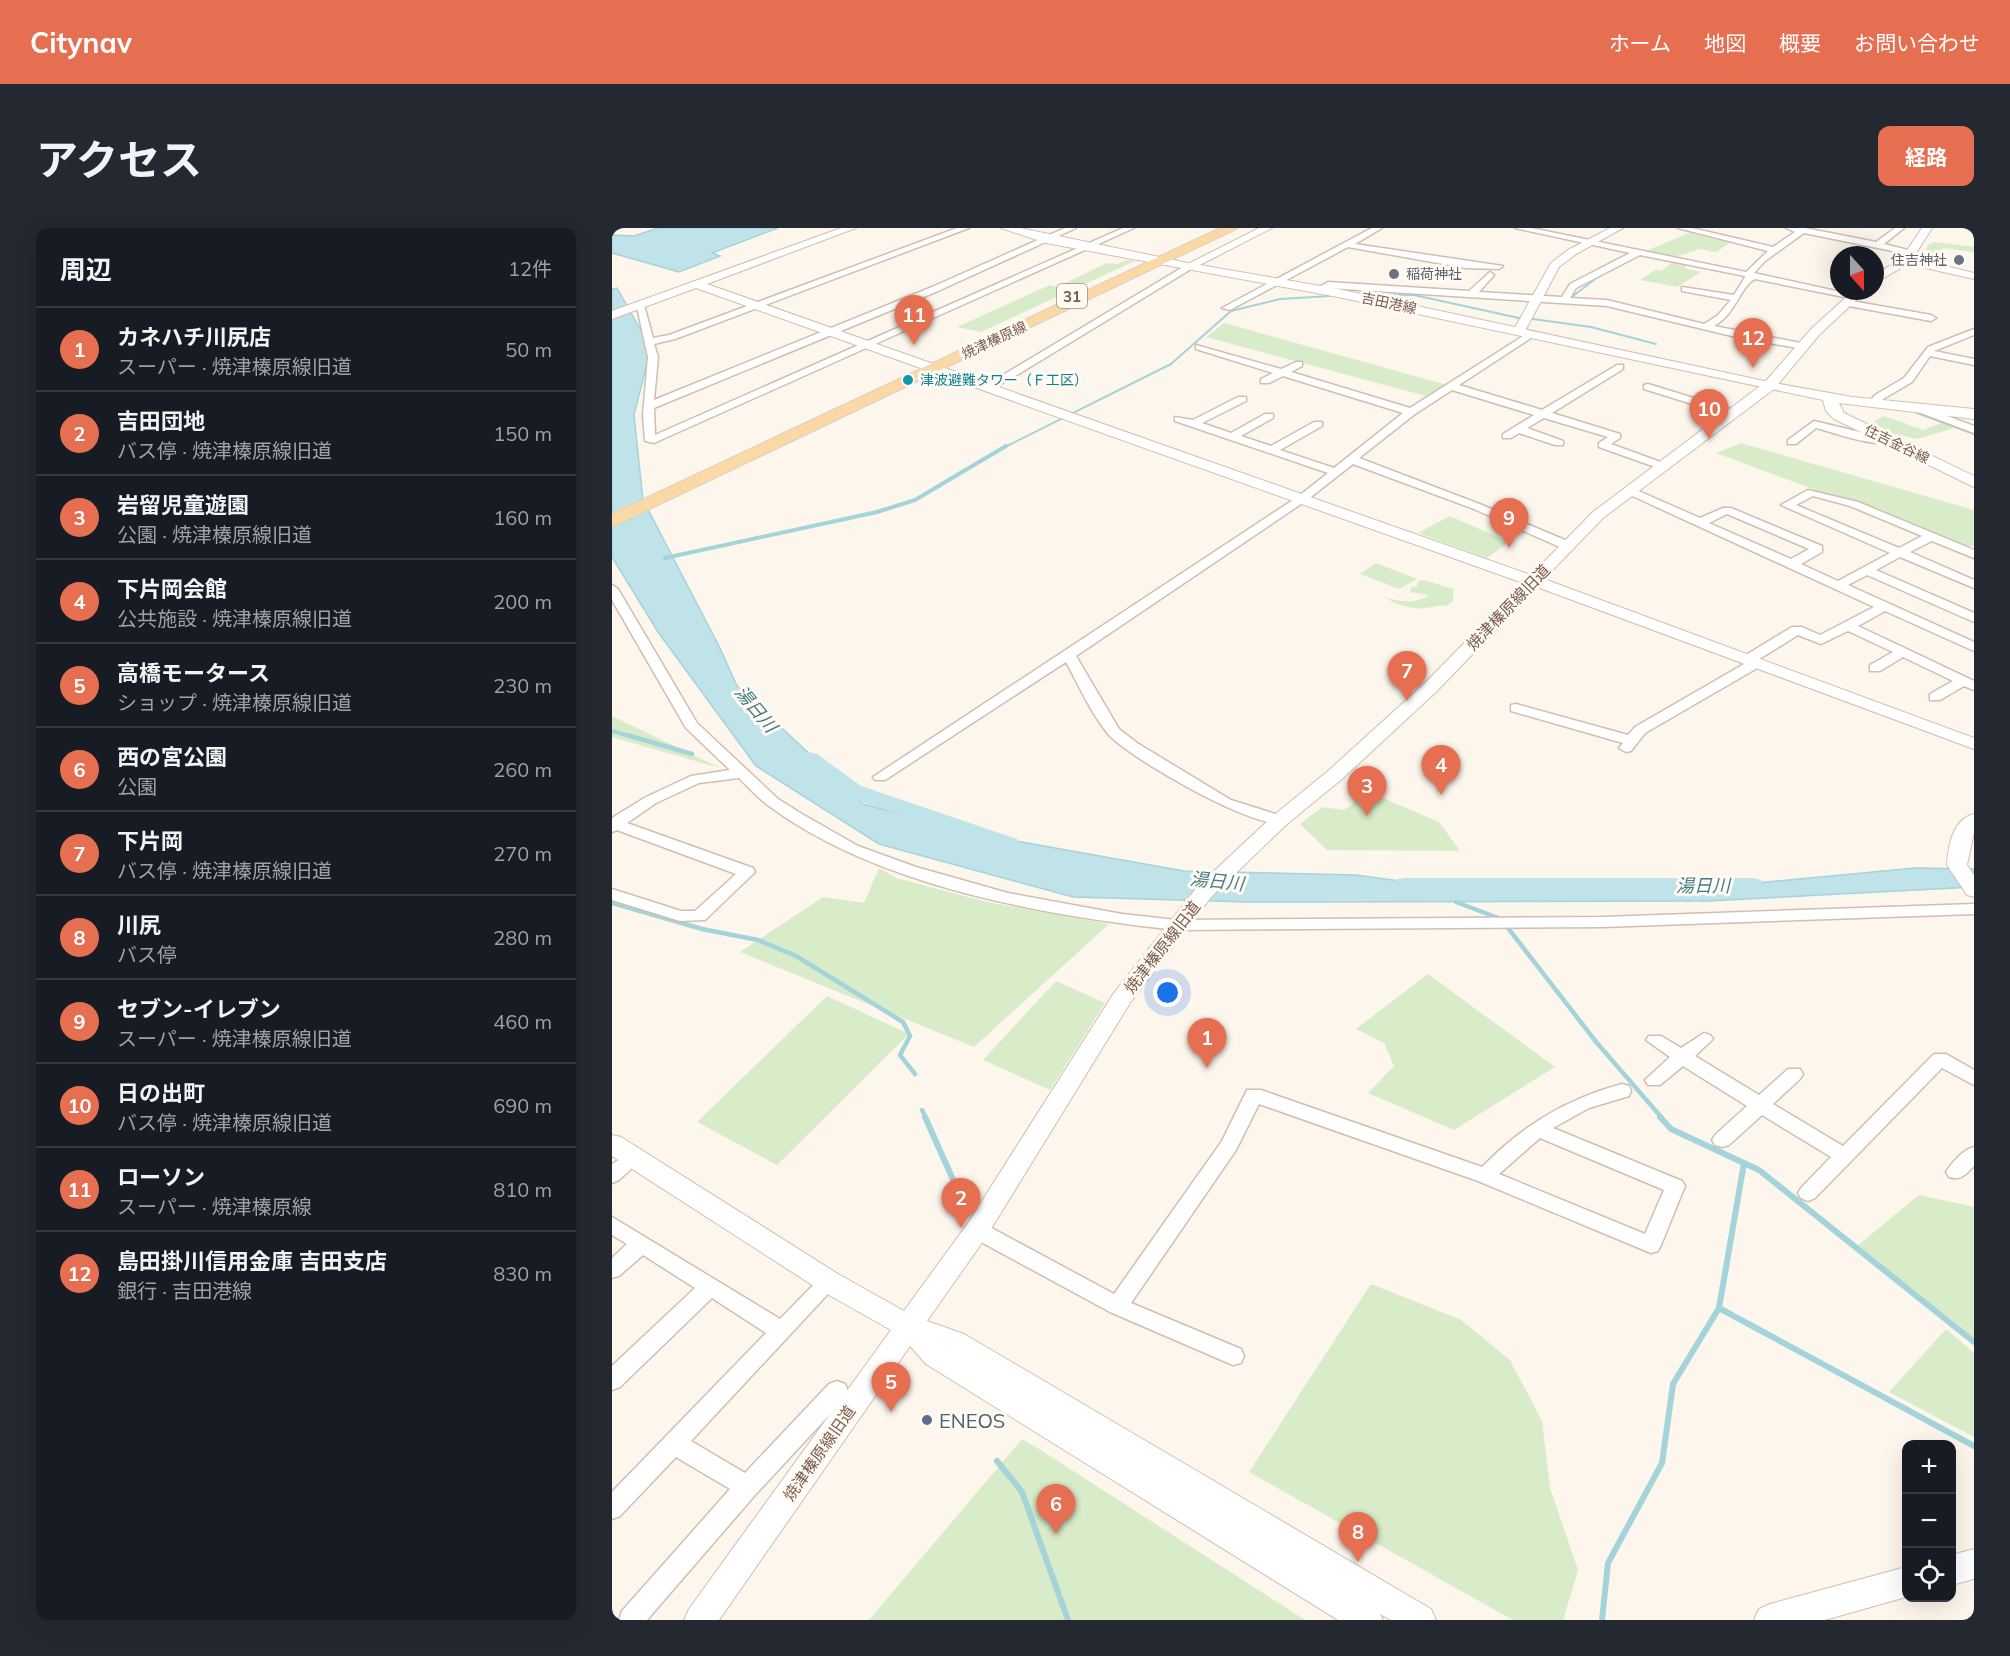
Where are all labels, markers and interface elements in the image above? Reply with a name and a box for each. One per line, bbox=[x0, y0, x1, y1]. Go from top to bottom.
text: Citynav bbox=[30, 25, 132, 60]
text: ホーム bbox=[1609, 30, 1671, 56]
text: 地図 bbox=[1704, 30, 1746, 56]
text: 概要 bbox=[1779, 30, 1821, 56]
text: お問い合わせ bbox=[1854, 30, 1980, 56]
button: 経路 bbox=[1878, 126, 1974, 186]
text: アクセス bbox=[36, 133, 202, 186]
north arrow bbox=[1830, 246, 1884, 300]
place label: 住吉神社 bbox=[1891, 251, 1947, 269]
text: 周辺 bbox=[60, 253, 112, 286]
marker: 住吉神社 bbox=[1952, 253, 1966, 267]
text: 12件 bbox=[508, 256, 552, 281]
place label: 稲荷神社 bbox=[1406, 265, 1462, 283]
marker: 稲荷神社 bbox=[1387, 267, 1401, 281]
road number: 31 bbox=[1057, 284, 1087, 308]
street label: 吉田港線 bbox=[1360, 288, 1418, 318]
pin: 11 bbox=[894, 296, 934, 345]
street label: 焼津榛原線 bbox=[958, 317, 1030, 363]
pin: 12 bbox=[1734, 318, 1772, 368]
text: カネハチ川尻店 bbox=[117, 323, 271, 351]
text: 1 bbox=[74, 337, 86, 362]
text: 50 m bbox=[505, 337, 552, 362]
text: スーパー · 焼津榛原線旧道 bbox=[117, 354, 352, 379]
place label: 津波避難タワー（Ｆ工区） bbox=[920, 371, 1088, 389]
marker: 津波避難タワー（Ｆ工区） bbox=[901, 373, 915, 387]
pin: 10 bbox=[1690, 390, 1728, 439]
text: 吉田団地 bbox=[117, 407, 205, 435]
text: 2 bbox=[74, 421, 86, 446]
text: 150 m bbox=[493, 421, 552, 446]
street label: 住吉金谷線 bbox=[1862, 421, 1932, 467]
text: バス停 · 焼津榛原線旧道 bbox=[117, 438, 332, 463]
text: 岩留児童遊園 bbox=[117, 491, 249, 519]
pin: 9 bbox=[1490, 498, 1528, 548]
text: 3 bbox=[74, 505, 86, 530]
text: 160 m bbox=[493, 505, 552, 530]
text: 公園 · 焼津榛原線旧道 bbox=[117, 522, 312, 547]
street label: 焼津榛原線旧道 bbox=[1462, 560, 1554, 654]
text: 下片岡会館 bbox=[117, 575, 227, 603]
text: 4 bbox=[74, 589, 86, 614]
text: 200 m bbox=[493, 589, 552, 614]
text: 公共施設 · 焼津榛原線旧道 bbox=[117, 606, 352, 631]
pin: 7 bbox=[1388, 652, 1426, 701]
text: 高橋モータース bbox=[117, 659, 270, 687]
text: 5 bbox=[74, 673, 86, 698]
text: 230 m bbox=[493, 673, 552, 698]
water label: 湯日川 bbox=[730, 681, 783, 739]
text: ショップ · 焼津榛原線旧道 bbox=[117, 690, 352, 715]
text: 西の宮公園 bbox=[117, 743, 227, 771]
pin: 4 bbox=[1422, 746, 1460, 795]
text: 6 bbox=[74, 757, 86, 782]
text: 260 m bbox=[493, 757, 552, 782]
pin: 3 bbox=[1348, 766, 1386, 816]
text: 公園 bbox=[117, 774, 157, 799]
text: 下片岡 bbox=[117, 827, 183, 855]
text: 7 bbox=[74, 841, 86, 866]
text: 270 m bbox=[493, 841, 552, 866]
text: バス停 · 焼津榛原線旧道 bbox=[117, 858, 332, 883]
water label: 湯日川 bbox=[1189, 867, 1247, 895]
water label: 湯日川 bbox=[1676, 874, 1732, 897]
street label: 焼津榛原線旧道 bbox=[1120, 897, 1204, 997]
text: 川尻 bbox=[117, 911, 161, 939]
text: 8 bbox=[74, 925, 86, 950]
text: 280 m bbox=[493, 925, 552, 950]
text: バス停 bbox=[117, 942, 177, 967]
your location bbox=[1153, 978, 1182, 1007]
text: セブン-イレブン bbox=[117, 995, 281, 1023]
text: 9 bbox=[74, 1009, 86, 1034]
text: 460 m bbox=[493, 1009, 552, 1034]
pin: 1 bbox=[1188, 1018, 1226, 1068]
text: スーパー · 焼津榛原線旧道 bbox=[117, 1026, 352, 1051]
text: 日の出町 bbox=[117, 1079, 205, 1107]
text: 10 bbox=[68, 1093, 92, 1118]
text: 690 m bbox=[493, 1093, 552, 1118]
text: バス停 · 焼津榛原線旧道 bbox=[117, 1110, 332, 1135]
text: ローソン bbox=[117, 1163, 205, 1191]
text: 11 bbox=[68, 1177, 92, 1202]
text: 810 m bbox=[493, 1177, 552, 1202]
pin: 2 bbox=[942, 1178, 980, 1228]
text: スーパー · 焼津榛原線 bbox=[117, 1194, 312, 1219]
text: 島田掛川信用金庫 吉田支店 bbox=[117, 1247, 387, 1275]
text: 12 bbox=[68, 1261, 92, 1286]
text: 830 m bbox=[493, 1261, 552, 1286]
text: 銀行 · 吉田港線 bbox=[117, 1278, 252, 1303]
pin: 5 bbox=[872, 1362, 910, 1412]
street label: 焼津榛原線旧道 bbox=[779, 1401, 859, 1505]
place label: ENEOS bbox=[939, 1408, 1005, 1433]
marker: ENEOS bbox=[920, 1413, 934, 1427]
map controls bbox=[1902, 1440, 1956, 1602]
button: + bbox=[1902, 1440, 1956, 1494]
pin: 6 bbox=[1036, 1484, 1076, 1534]
button: − bbox=[1902, 1494, 1956, 1548]
pin: 8 bbox=[1338, 1512, 1378, 1562]
button: locate bbox=[1902, 1548, 1956, 1602]

